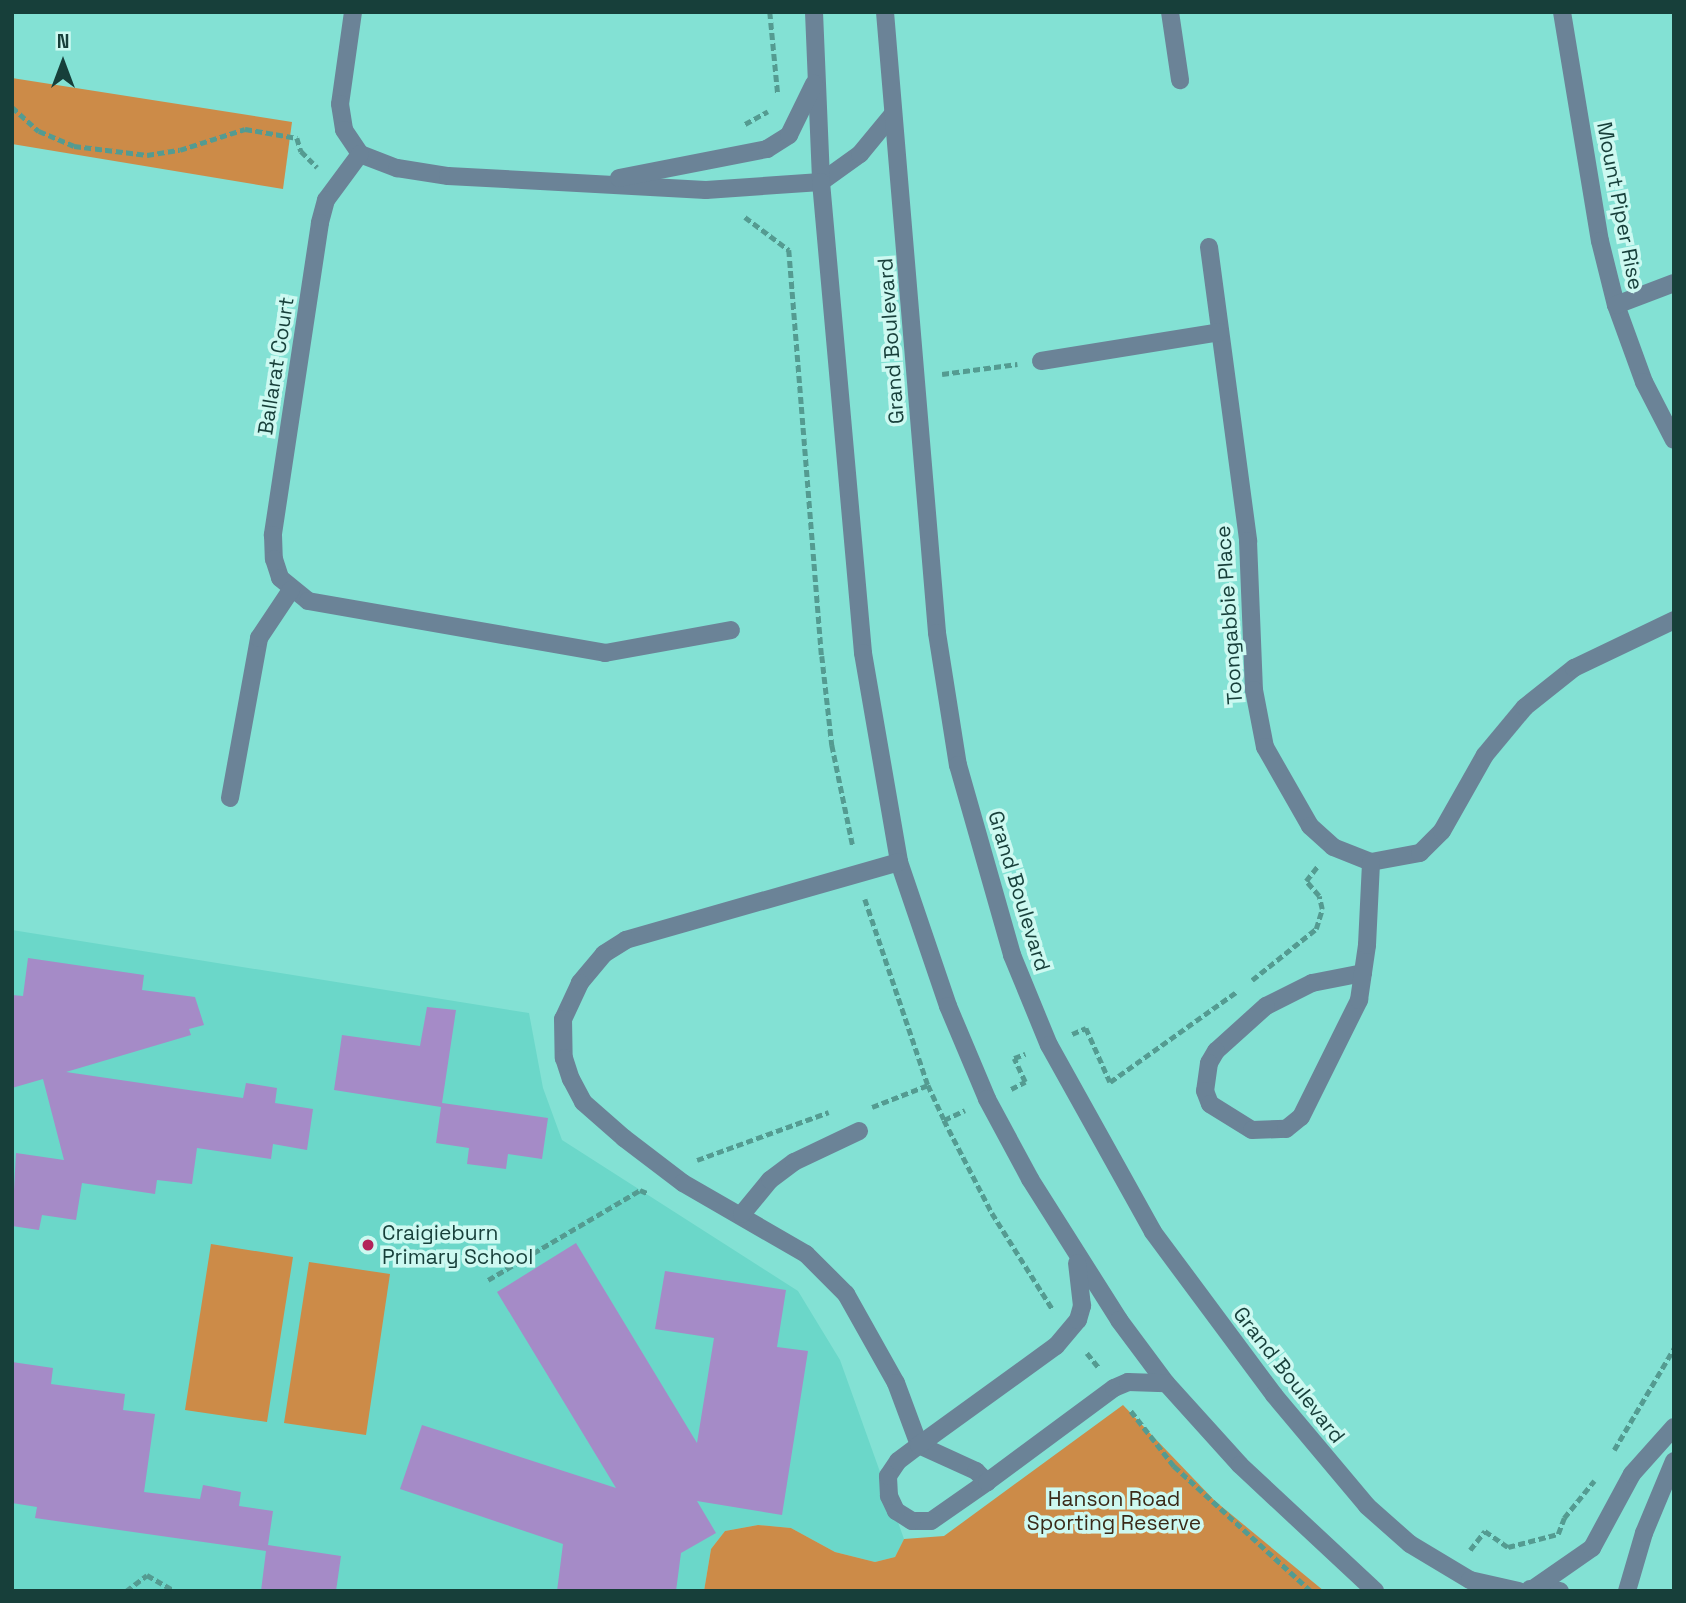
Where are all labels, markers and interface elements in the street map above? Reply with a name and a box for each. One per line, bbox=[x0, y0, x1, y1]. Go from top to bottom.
north arrow bbox=[28, 28, 98, 98]
text: N bbox=[57, 29, 69, 54]
street label: Mount Piper Rise bbox=[1591, 120, 1649, 292]
street label: Grand Boulevard bbox=[873, 257, 909, 425]
street label: Ballarat Court bbox=[253, 295, 299, 437]
street label: Toongabbie Place bbox=[1210, 525, 1248, 705]
street label: Grand Boulevard bbox=[983, 808, 1055, 974]
place label: Craigieburn Primary School bbox=[382, 1220, 533, 1270]
marker: Craigieburn Primary School bbox=[360, 1237, 376, 1253]
street label: Grand Boulevard bbox=[1228, 1302, 1350, 1448]
park label: Hanson Road Sporting Reserve bbox=[1027, 1486, 1201, 1536]

